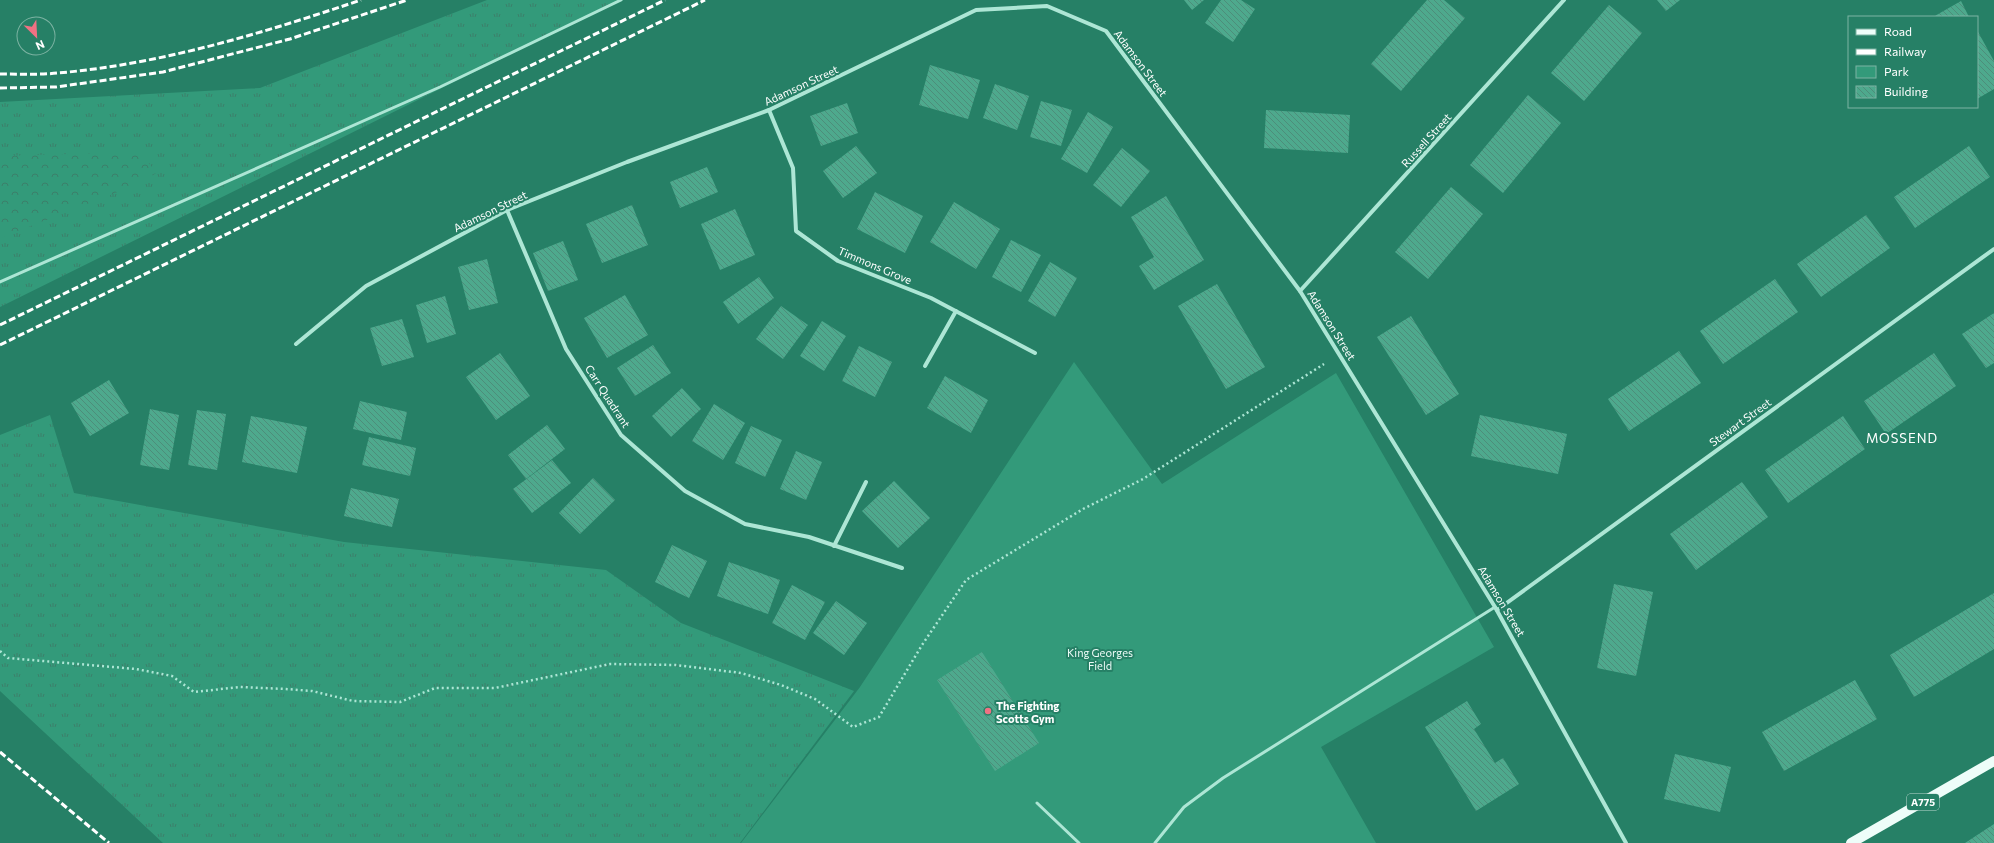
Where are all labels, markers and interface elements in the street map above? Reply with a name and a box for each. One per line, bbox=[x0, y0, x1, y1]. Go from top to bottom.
north arrow bbox=[16, 16, 56, 56]
legend bbox=[1848, 16, 1978, 108]
text: Road bbox=[1884, 24, 1912, 38]
street label: Adamson Street bbox=[1112, 27, 1171, 99]
text: N bbox=[34, 38, 47, 53]
text: Railway bbox=[1884, 44, 1926, 58]
street label: Adamson Street bbox=[762, 62, 840, 108]
text: Park bbox=[1884, 64, 1910, 78]
text: Building bbox=[1884, 84, 1928, 98]
street label: Russell Street bbox=[1398, 110, 1454, 170]
street label: Adamson Street bbox=[451, 187, 529, 234]
street label: Timmons Grove bbox=[836, 244, 914, 286]
street label: Adamson Street bbox=[1305, 288, 1359, 363]
street label: Carr Quadrant bbox=[583, 362, 633, 430]
street label: Stewart Street bbox=[1707, 395, 1774, 449]
district label: MOSSEND bbox=[1866, 430, 1938, 446]
street label: Adamson Street bbox=[1476, 563, 1528, 639]
park label: King Georges Field bbox=[1067, 646, 1133, 672]
place label: The Fighting Scotts Gym bbox=[996, 699, 1059, 725]
marker: The Fighting Scotts Gym bbox=[983, 706, 993, 716]
road number: A775 bbox=[1907, 794, 1939, 810]

